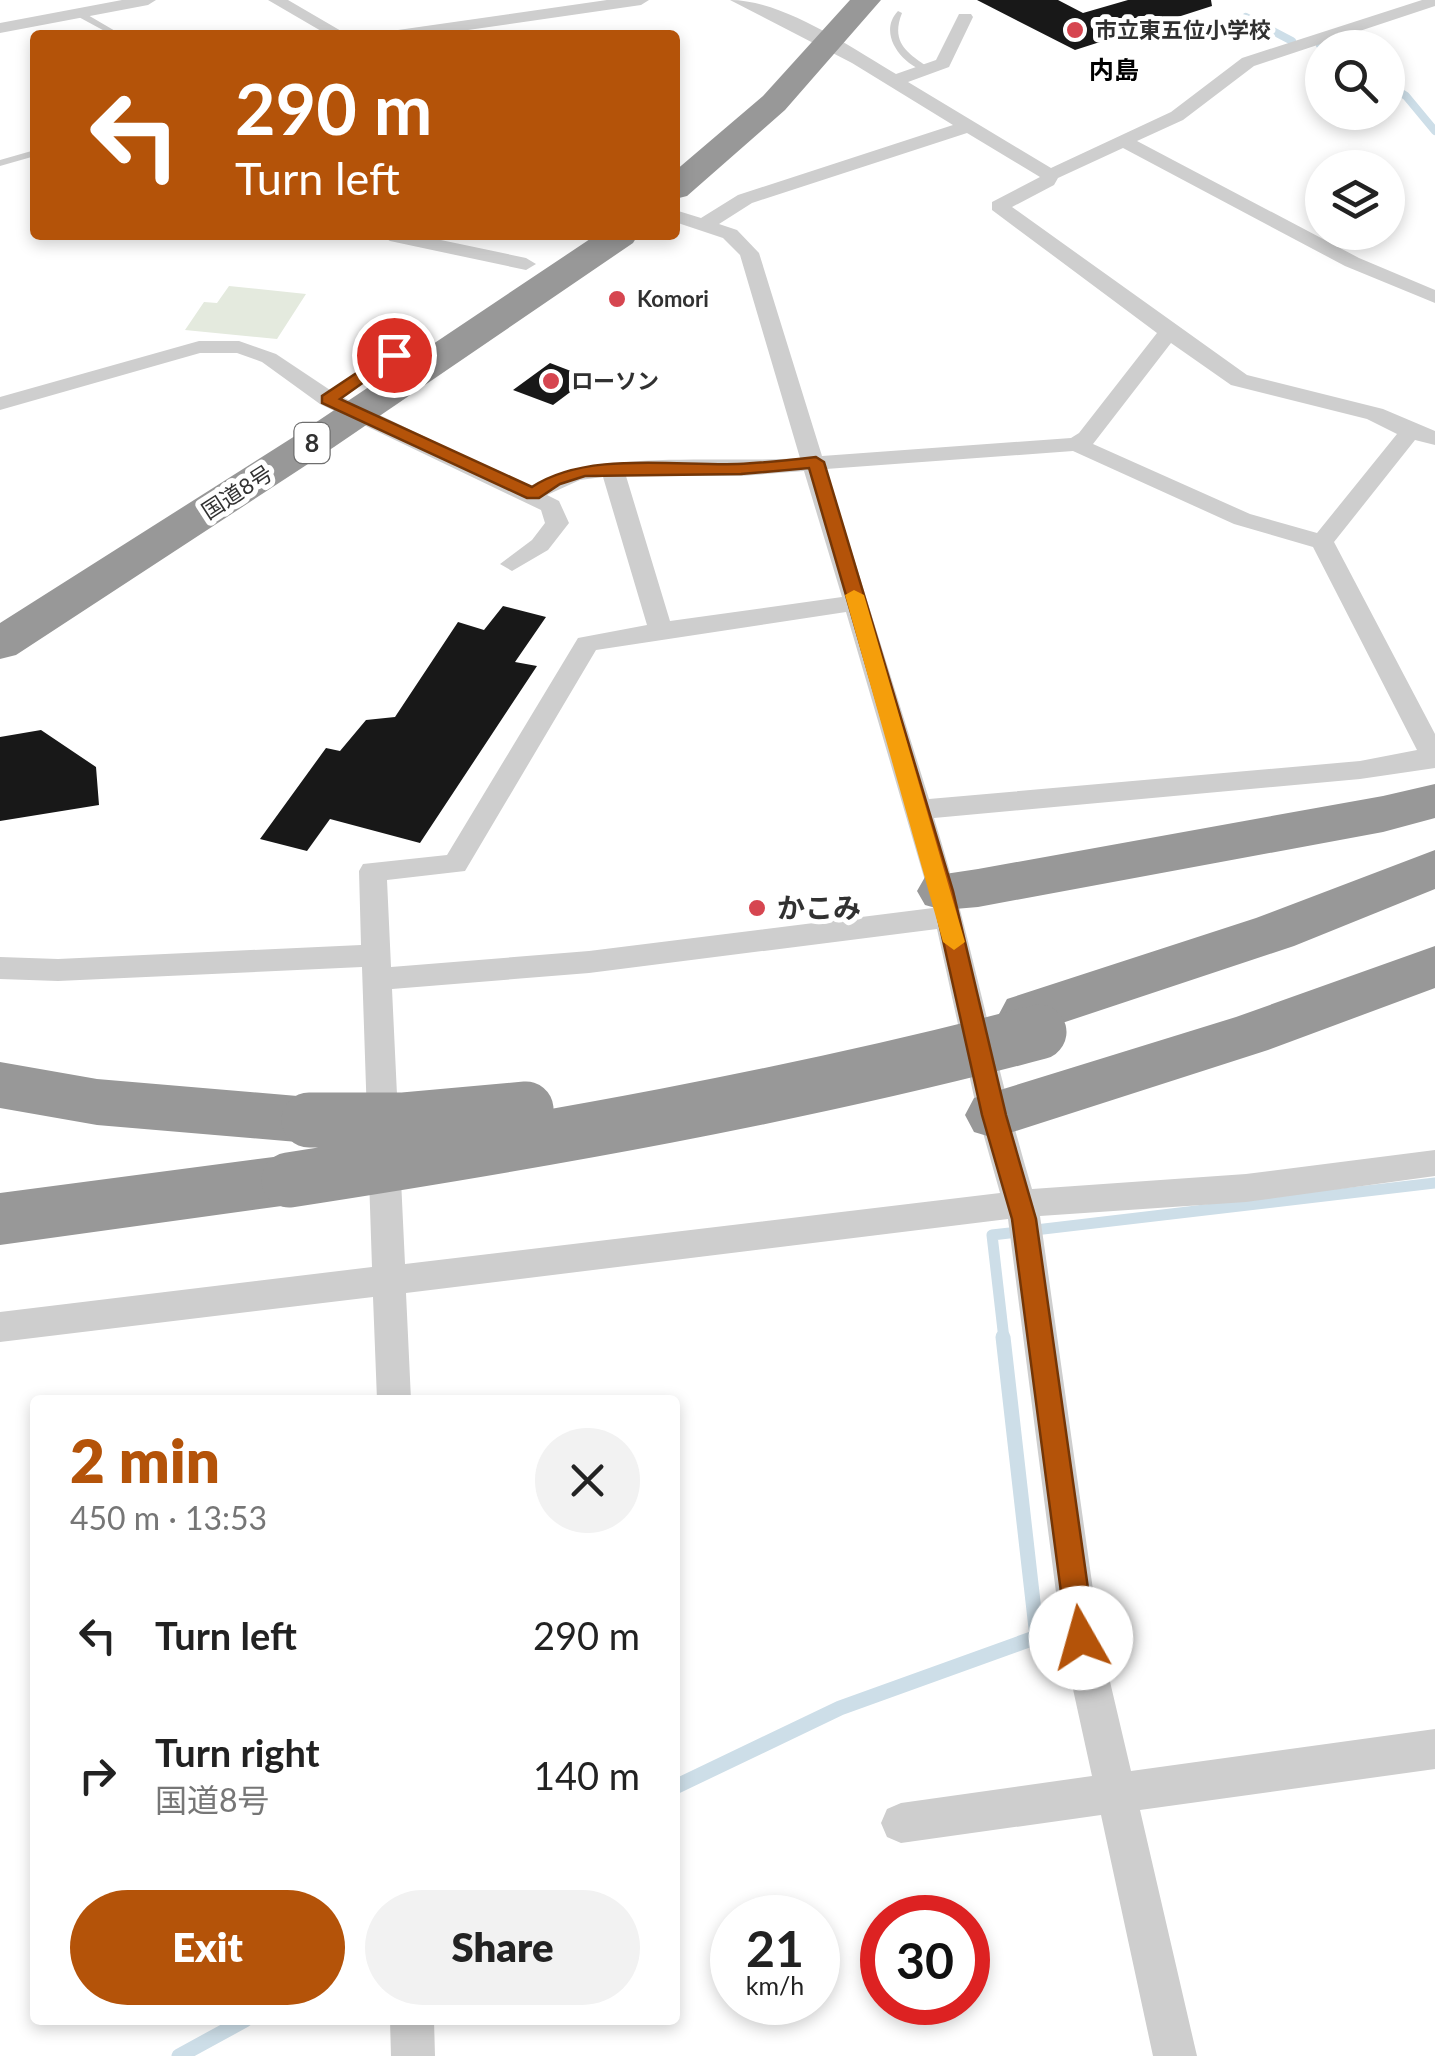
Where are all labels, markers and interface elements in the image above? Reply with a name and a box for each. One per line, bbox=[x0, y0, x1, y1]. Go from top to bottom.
place label: 市立東五位小学校 bbox=[1095, 16, 1271, 43]
marker: 市立東五位小学校 bbox=[1064, 19, 1086, 41]
map controls bbox=[1305, 30, 1405, 250]
button: search bbox=[1305, 30, 1405, 130]
district label: 内島 bbox=[1089, 54, 1139, 84]
text: 290 m bbox=[235, 66, 432, 150]
icon: left bbox=[70, 70, 200, 200]
button: layers bbox=[1305, 150, 1405, 250]
text: Turn left bbox=[235, 151, 400, 205]
place label: Komori bbox=[637, 285, 709, 312]
marker: Komori bbox=[606, 288, 628, 310]
pin bbox=[352, 313, 437, 398]
icon: arrive bbox=[367, 328, 422, 383]
place label: ローソン bbox=[571, 367, 659, 394]
marker: ローソン bbox=[540, 370, 562, 392]
road number: 8 bbox=[294, 423, 330, 463]
street label: 国道8号 bbox=[196, 459, 277, 524]
place label: かこみ bbox=[777, 890, 861, 924]
marker: かこみ bbox=[746, 897, 768, 919]
text: 2 min bbox=[70, 1424, 220, 1496]
button: close bbox=[535, 1428, 640, 1533]
text: 450 m · 13:53 bbox=[70, 1498, 267, 1537]
position arrow bbox=[1029, 1586, 1133, 1690]
icon: left bbox=[70, 1608, 125, 1663]
text: Turn left bbox=[155, 1612, 297, 1658]
text: 290 m bbox=[533, 1612, 640, 1658]
text: Turn right bbox=[155, 1729, 320, 1775]
icon: right bbox=[70, 1748, 125, 1803]
text: 140 m bbox=[533, 1752, 640, 1798]
text: 国道8号 bbox=[155, 1780, 270, 1819]
button: Exit bbox=[70, 1890, 345, 2005]
button: Share bbox=[365, 1890, 640, 2005]
speed limit sign: 30 bbox=[860, 1895, 990, 2025]
text: 21 bbox=[746, 1918, 804, 1978]
text: km/h bbox=[746, 1970, 804, 2000]

